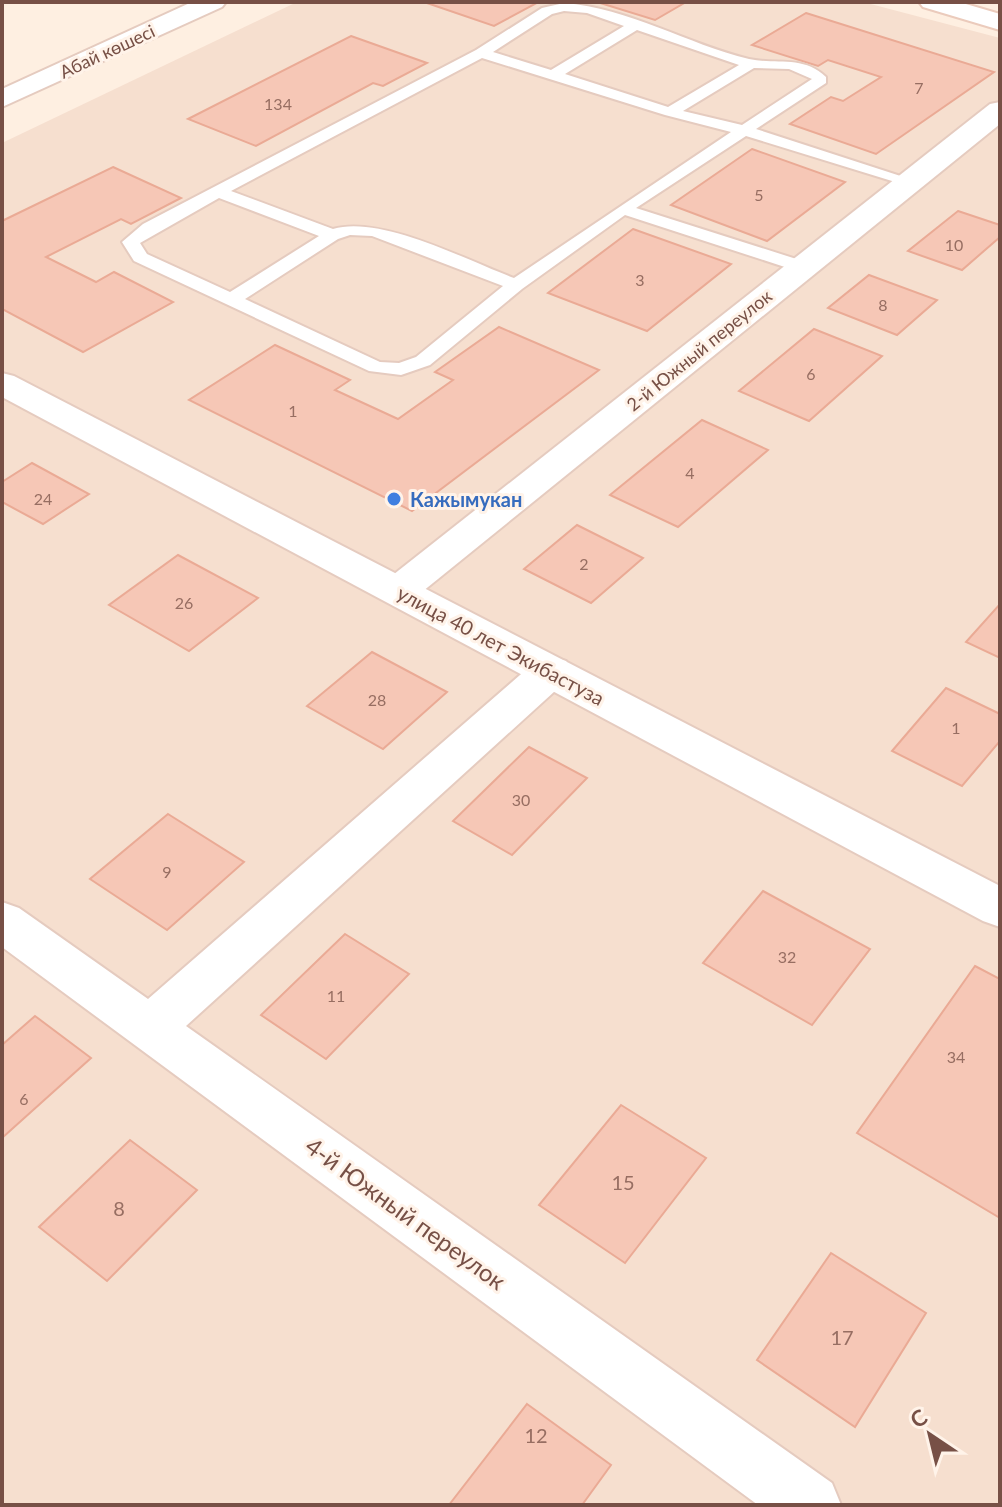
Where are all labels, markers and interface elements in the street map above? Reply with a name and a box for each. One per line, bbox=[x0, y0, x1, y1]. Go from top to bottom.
street label: Абай көшесі bbox=[56, 19, 158, 83]
house number: 7 bbox=[914, 78, 924, 97]
house number: 134 bbox=[264, 94, 292, 113]
house number: 5 bbox=[754, 185, 764, 204]
house number: 10 bbox=[945, 235, 963, 254]
house number: 3 bbox=[635, 270, 645, 289]
street label: 2-й Южный переулок bbox=[622, 284, 777, 415]
house number: 8 bbox=[878, 295, 888, 314]
house number: 6 bbox=[806, 364, 816, 383]
house number: 1 bbox=[288, 401, 298, 420]
house number: 4 bbox=[685, 463, 695, 482]
place label: Кажымукан bbox=[410, 487, 522, 511]
house number: 24 bbox=[34, 489, 52, 508]
marker: Кажымукан bbox=[385, 490, 403, 508]
house number: 2 bbox=[579, 554, 589, 573]
street label: улица 40 лет Экибастуза bbox=[393, 580, 609, 710]
house number: 26 bbox=[175, 593, 193, 612]
house number: 28 bbox=[368, 690, 386, 709]
house number: 1 bbox=[951, 718, 961, 737]
house number: 30 bbox=[512, 790, 530, 809]
house number: 9 bbox=[162, 862, 172, 881]
house number: 32 bbox=[778, 947, 796, 966]
house number: 11 bbox=[327, 986, 345, 1005]
house number: 34 bbox=[947, 1047, 965, 1066]
house number: 6 bbox=[19, 1089, 29, 1108]
street label: 4-й Южный переулок bbox=[300, 1131, 512, 1296]
house number: 15 bbox=[611, 1170, 635, 1194]
house number: 8 bbox=[113, 1196, 125, 1220]
house number: 17 bbox=[830, 1325, 854, 1349]
north arrow bbox=[890, 1395, 970, 1475]
text: С bbox=[905, 1403, 932, 1433]
house number: 12 bbox=[524, 1423, 548, 1447]

